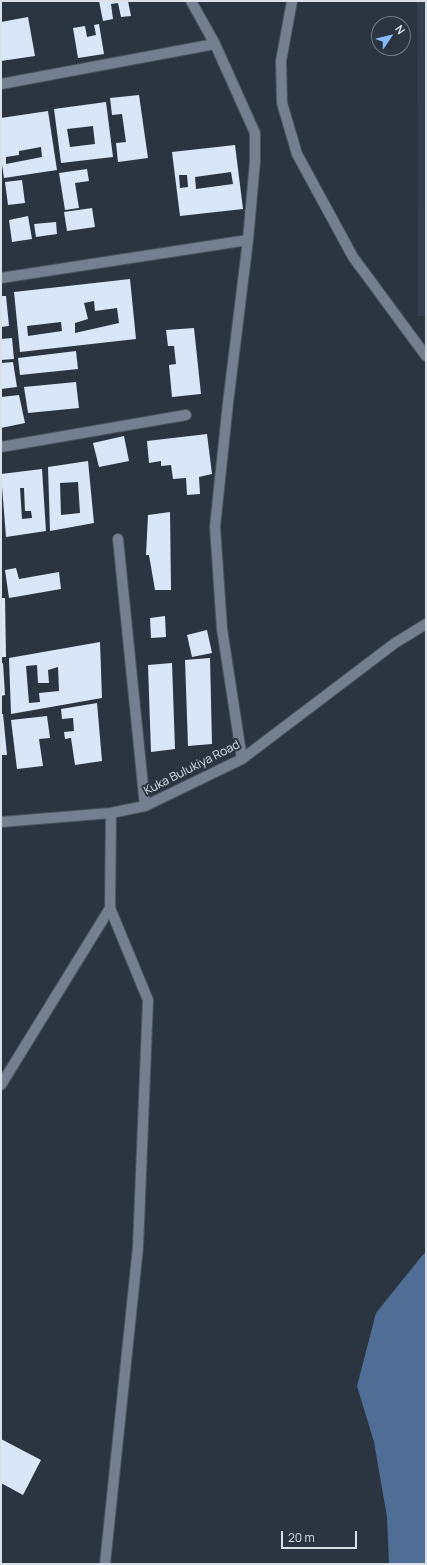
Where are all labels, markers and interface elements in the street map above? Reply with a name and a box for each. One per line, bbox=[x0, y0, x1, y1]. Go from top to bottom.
north arrow bbox=[371, 16, 411, 56]
text: N bbox=[392, 22, 409, 37]
street label: Kuka Bulukiya Road bbox=[142, 738, 242, 798]
scale bar bbox=[283, 1523, 359, 1549]
text: 20 m bbox=[288, 1529, 315, 1546]

